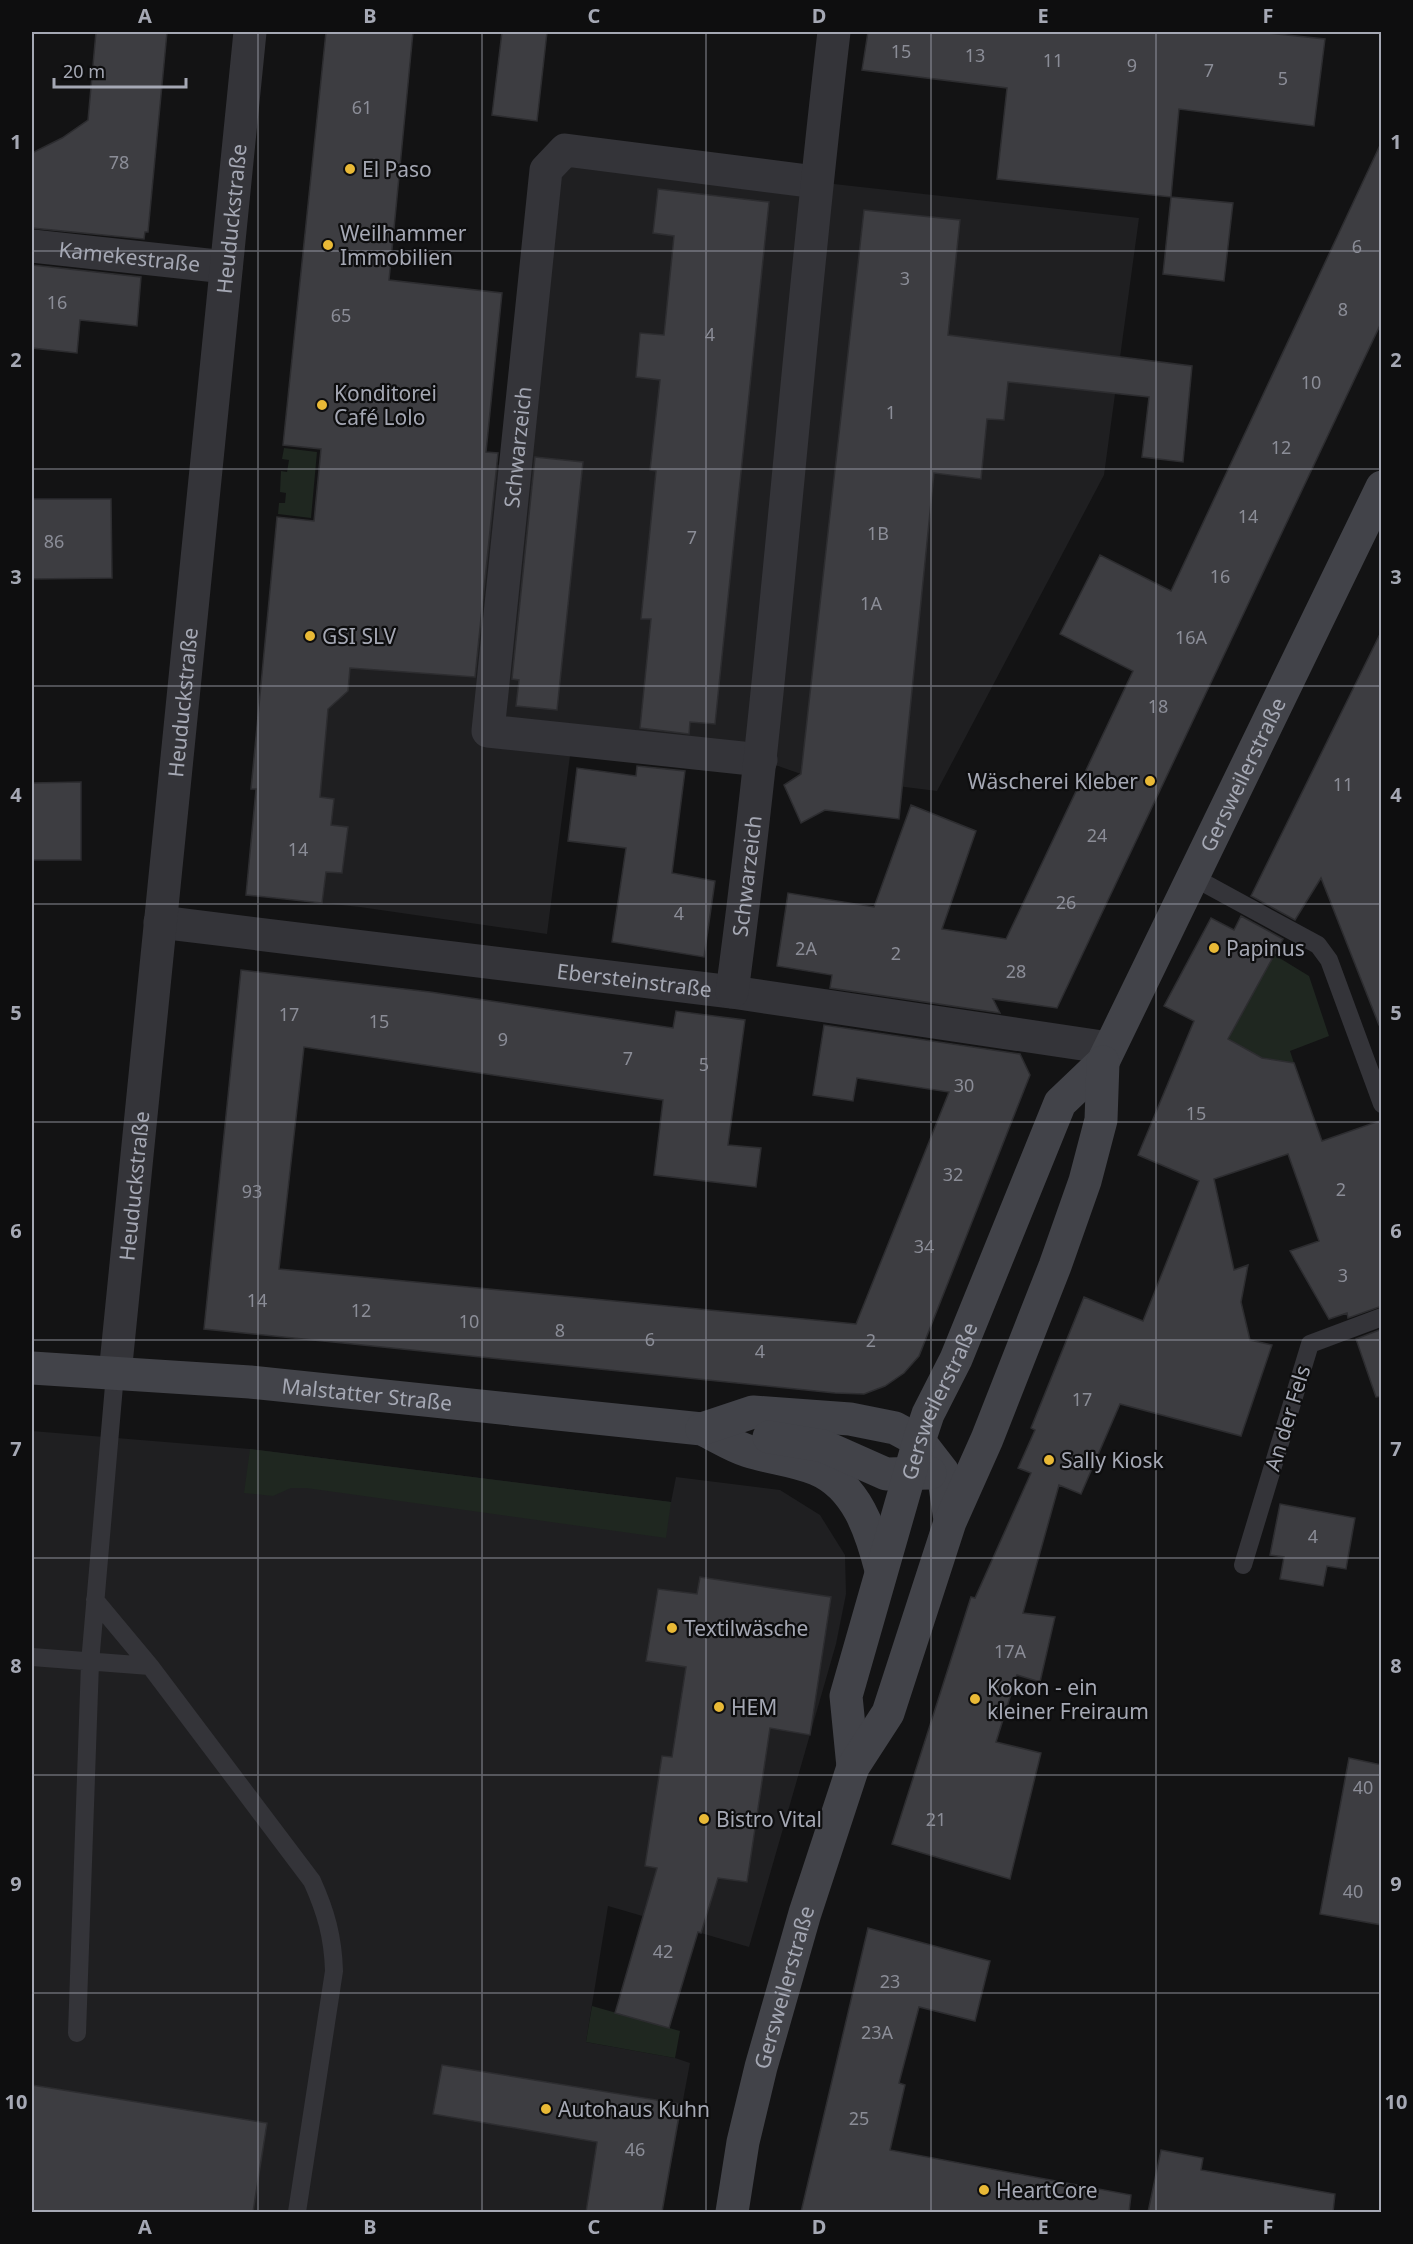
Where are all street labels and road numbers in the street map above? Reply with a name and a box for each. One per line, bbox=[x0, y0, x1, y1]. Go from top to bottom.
street label: Heuduckstraße bbox=[210, 143, 253, 295]
street label: Kamekestraße bbox=[57, 235, 202, 278]
street label: Schwarzeich bbox=[497, 385, 538, 509]
street label: Heuduckstraße bbox=[161, 626, 204, 779]
street label: Gersweilerstraße bbox=[1193, 693, 1292, 856]
street label: Schwarzeich bbox=[725, 814, 768, 938]
street label: Ebersteinstraße bbox=[555, 957, 714, 1003]
street label: Heuduckstraße bbox=[112, 1110, 155, 1262]
street label: Gersweilerstraße bbox=[895, 1318, 983, 1483]
street label: An der Fels bbox=[1258, 1362, 1316, 1474]
street label: Malstatter Straße bbox=[280, 1371, 454, 1417]
street label: Gersweilerstraße bbox=[747, 1902, 821, 2072]

